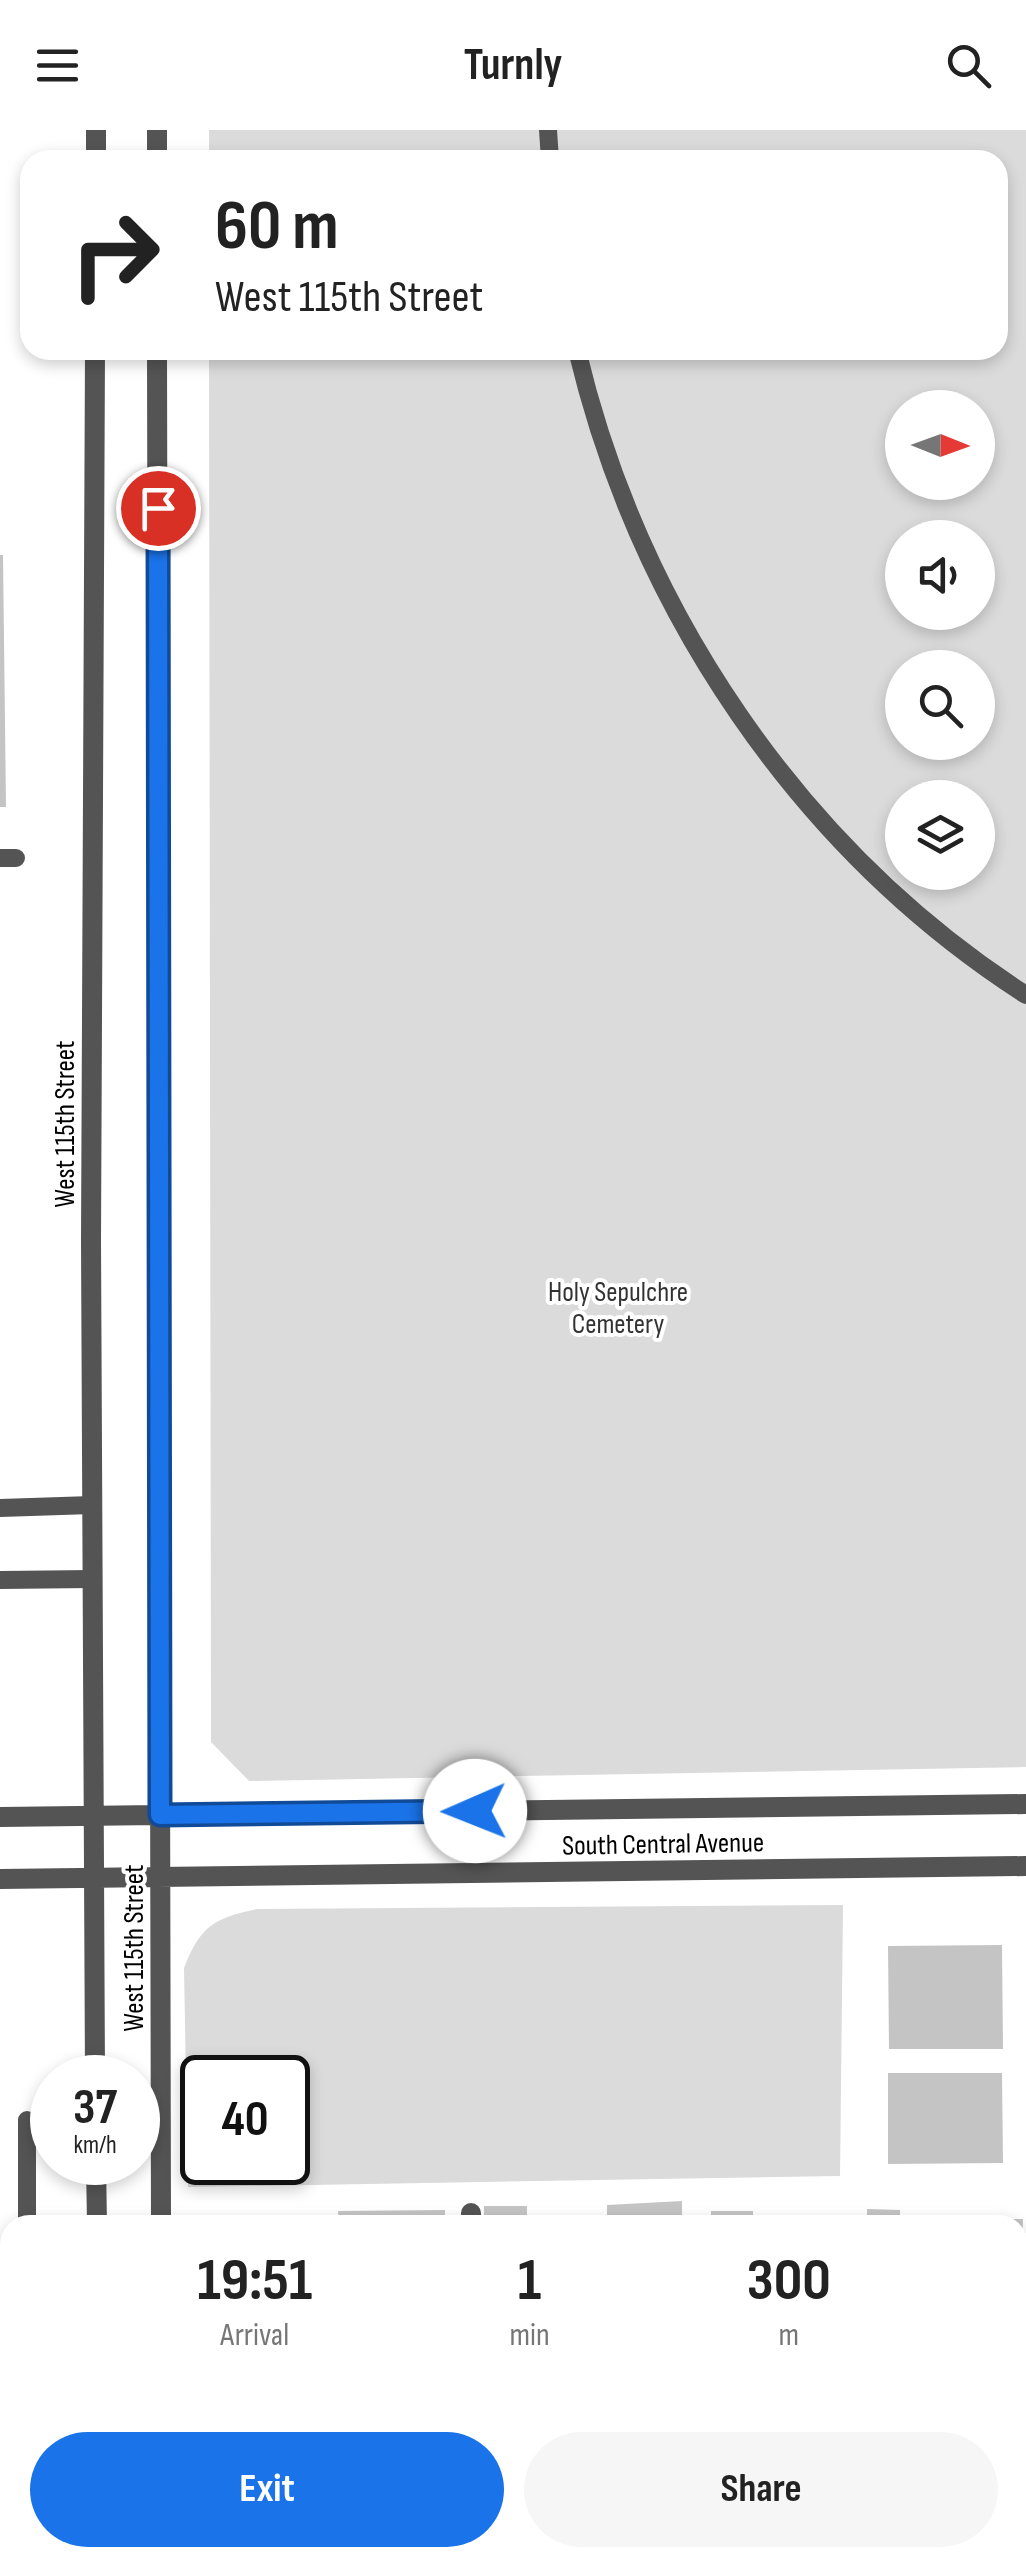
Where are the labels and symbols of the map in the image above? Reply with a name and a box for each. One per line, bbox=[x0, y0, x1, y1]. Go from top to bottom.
north arrow bbox=[885, 390, 995, 500]
pin bbox=[116, 466, 201, 551]
street label: West 115th Street bbox=[49, 1041, 82, 1207]
park label: Holy Sepulchre Cemetery bbox=[548, 1276, 688, 1341]
position arrow bbox=[423, 1759, 527, 1863]
street label: South Central Avenue bbox=[562, 1826, 764, 1863]
street label: West 115th Street bbox=[118, 1865, 151, 2031]
speed limit sign: 40 bbox=[180, 2055, 310, 2185]

